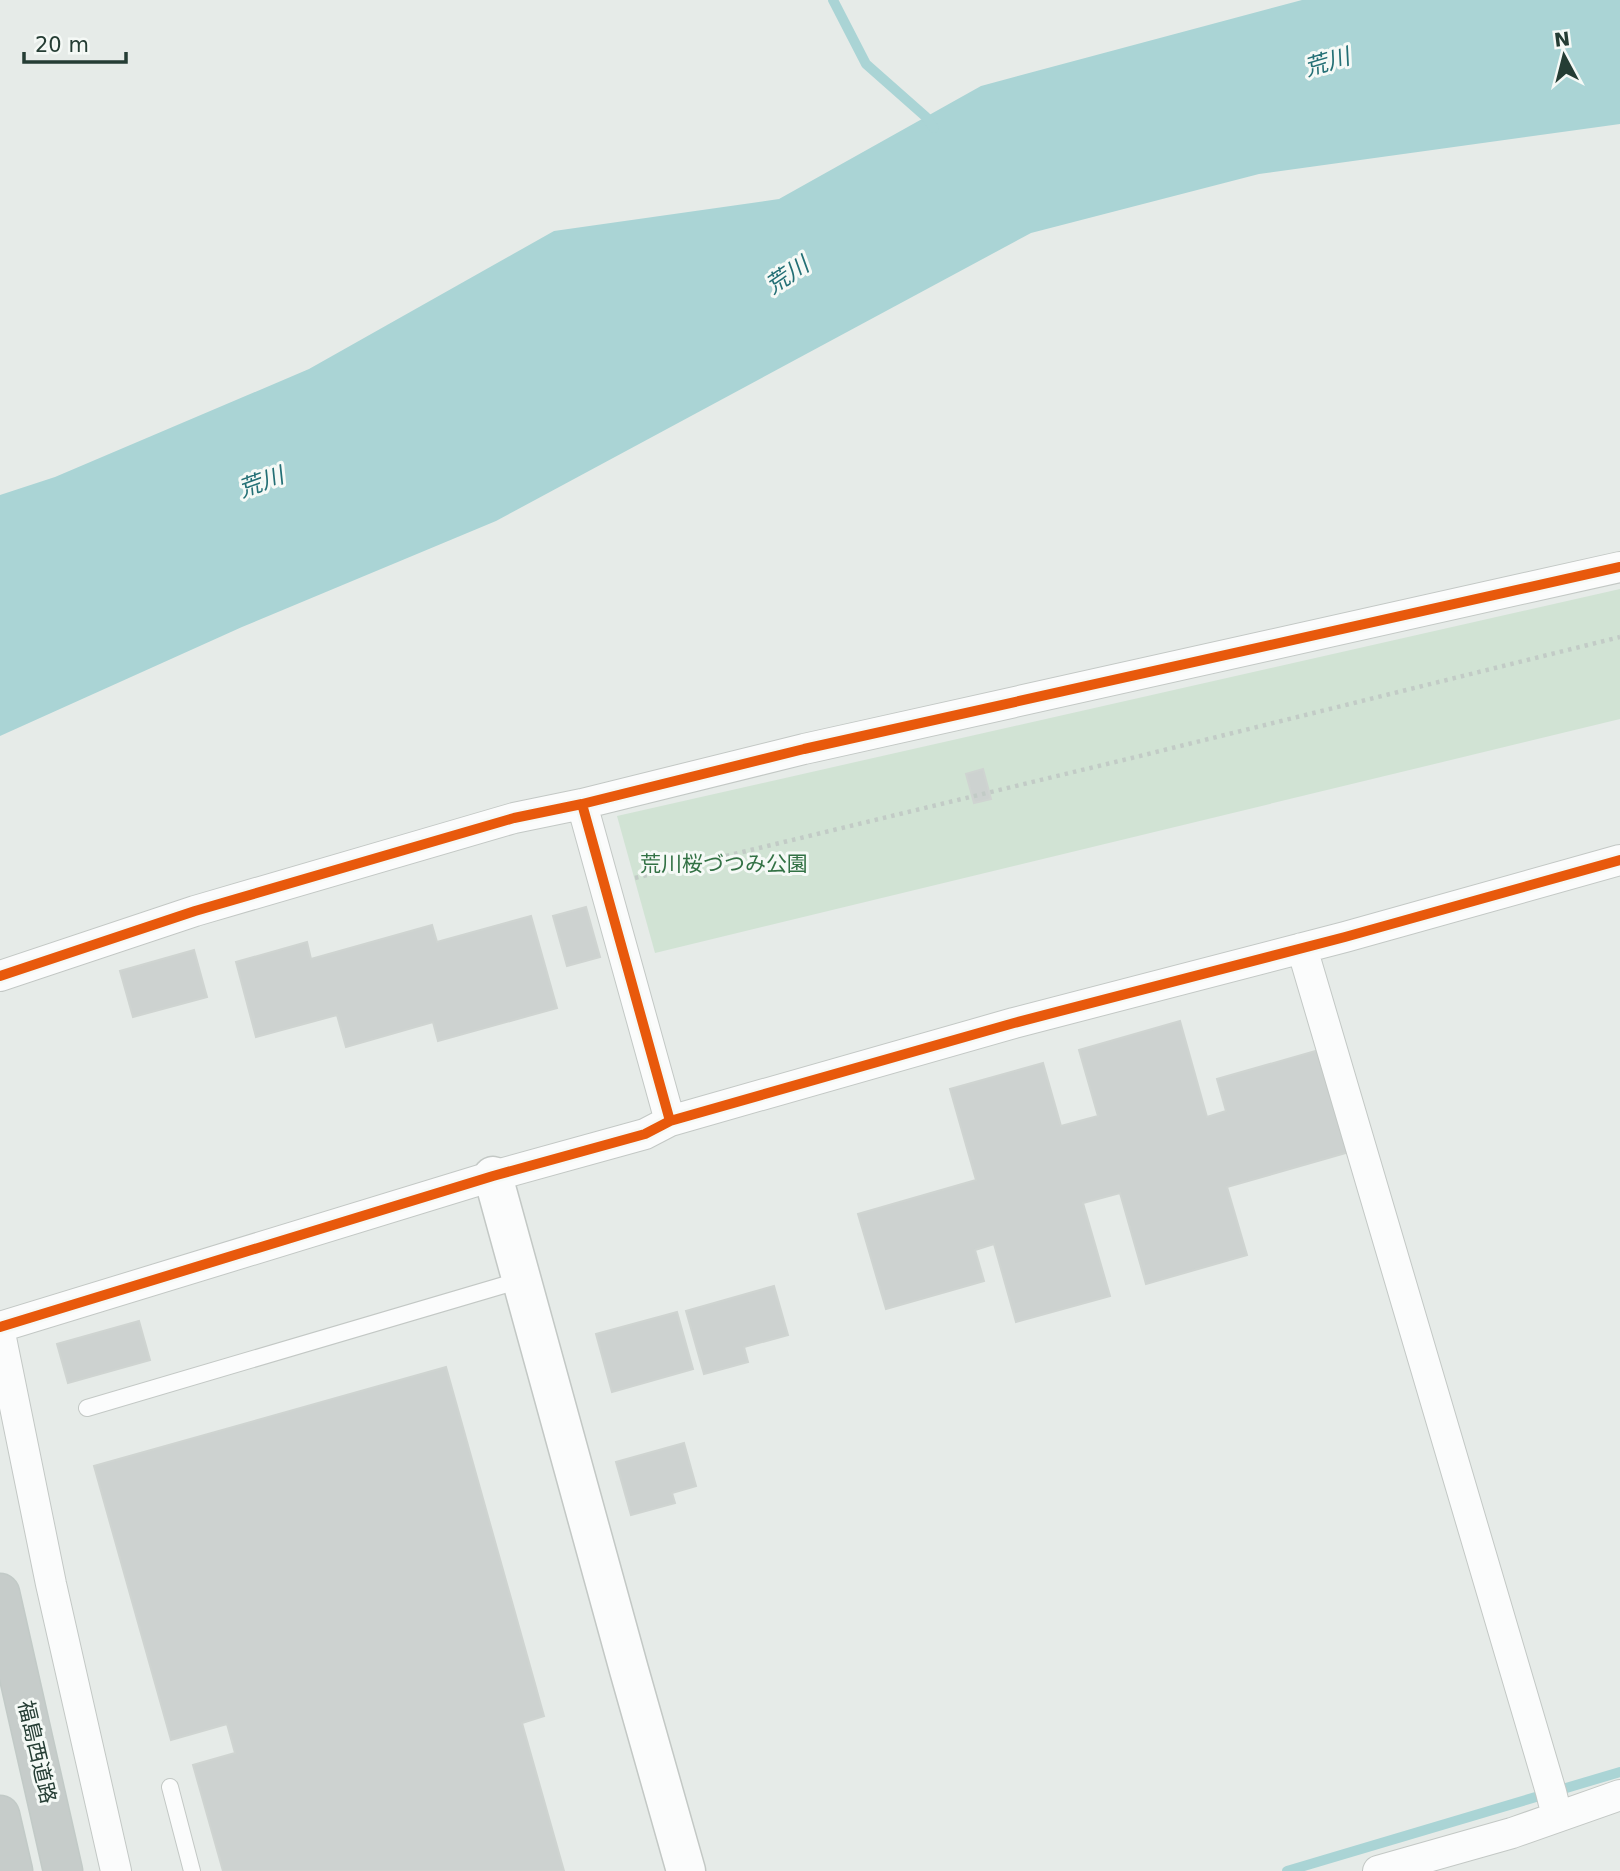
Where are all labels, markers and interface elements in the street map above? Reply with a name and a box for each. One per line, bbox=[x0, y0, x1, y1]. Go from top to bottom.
scale bar bbox=[24, 21, 126, 65]
north arrow bbox=[1529, 21, 1599, 91]
text: N bbox=[1553, 27, 1571, 51]
text: 20 m bbox=[35, 33, 89, 57]
water label: 荒川 bbox=[1301, 42, 1356, 81]
water label: 荒川 bbox=[761, 250, 816, 299]
water label: 荒川 bbox=[235, 461, 290, 502]
park label: 荒川桜づつみ公園 bbox=[640, 852, 808, 876]
street label: 福島西道路 bbox=[13, 1698, 61, 1806]

